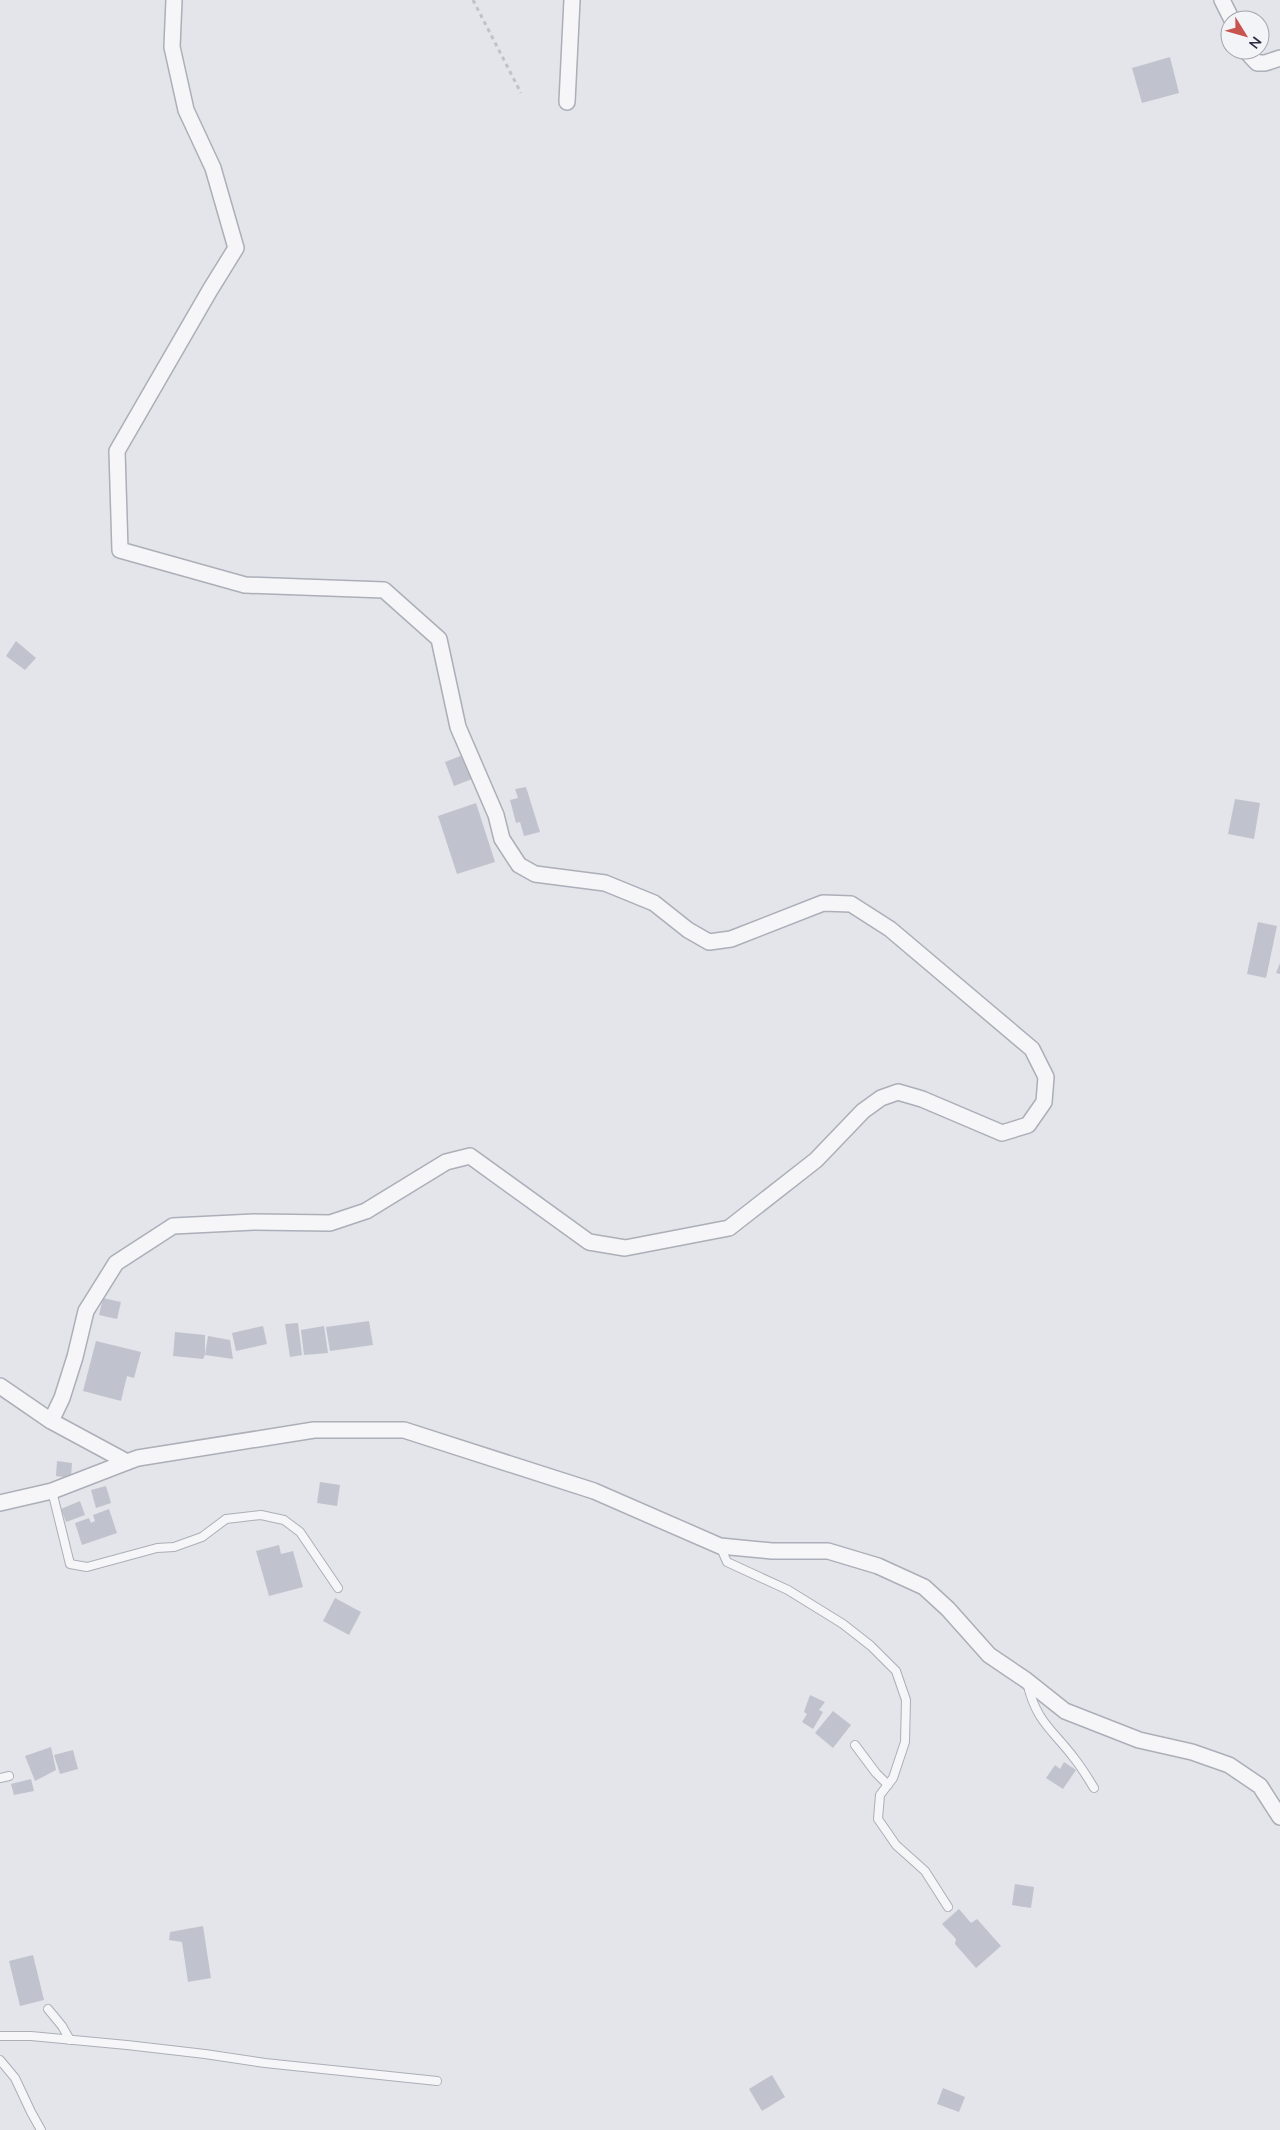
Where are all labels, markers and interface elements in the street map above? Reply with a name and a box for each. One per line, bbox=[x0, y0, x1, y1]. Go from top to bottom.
north arrow bbox=[1220, 10, 1270, 60]
text: N bbox=[1245, 33, 1266, 52]

